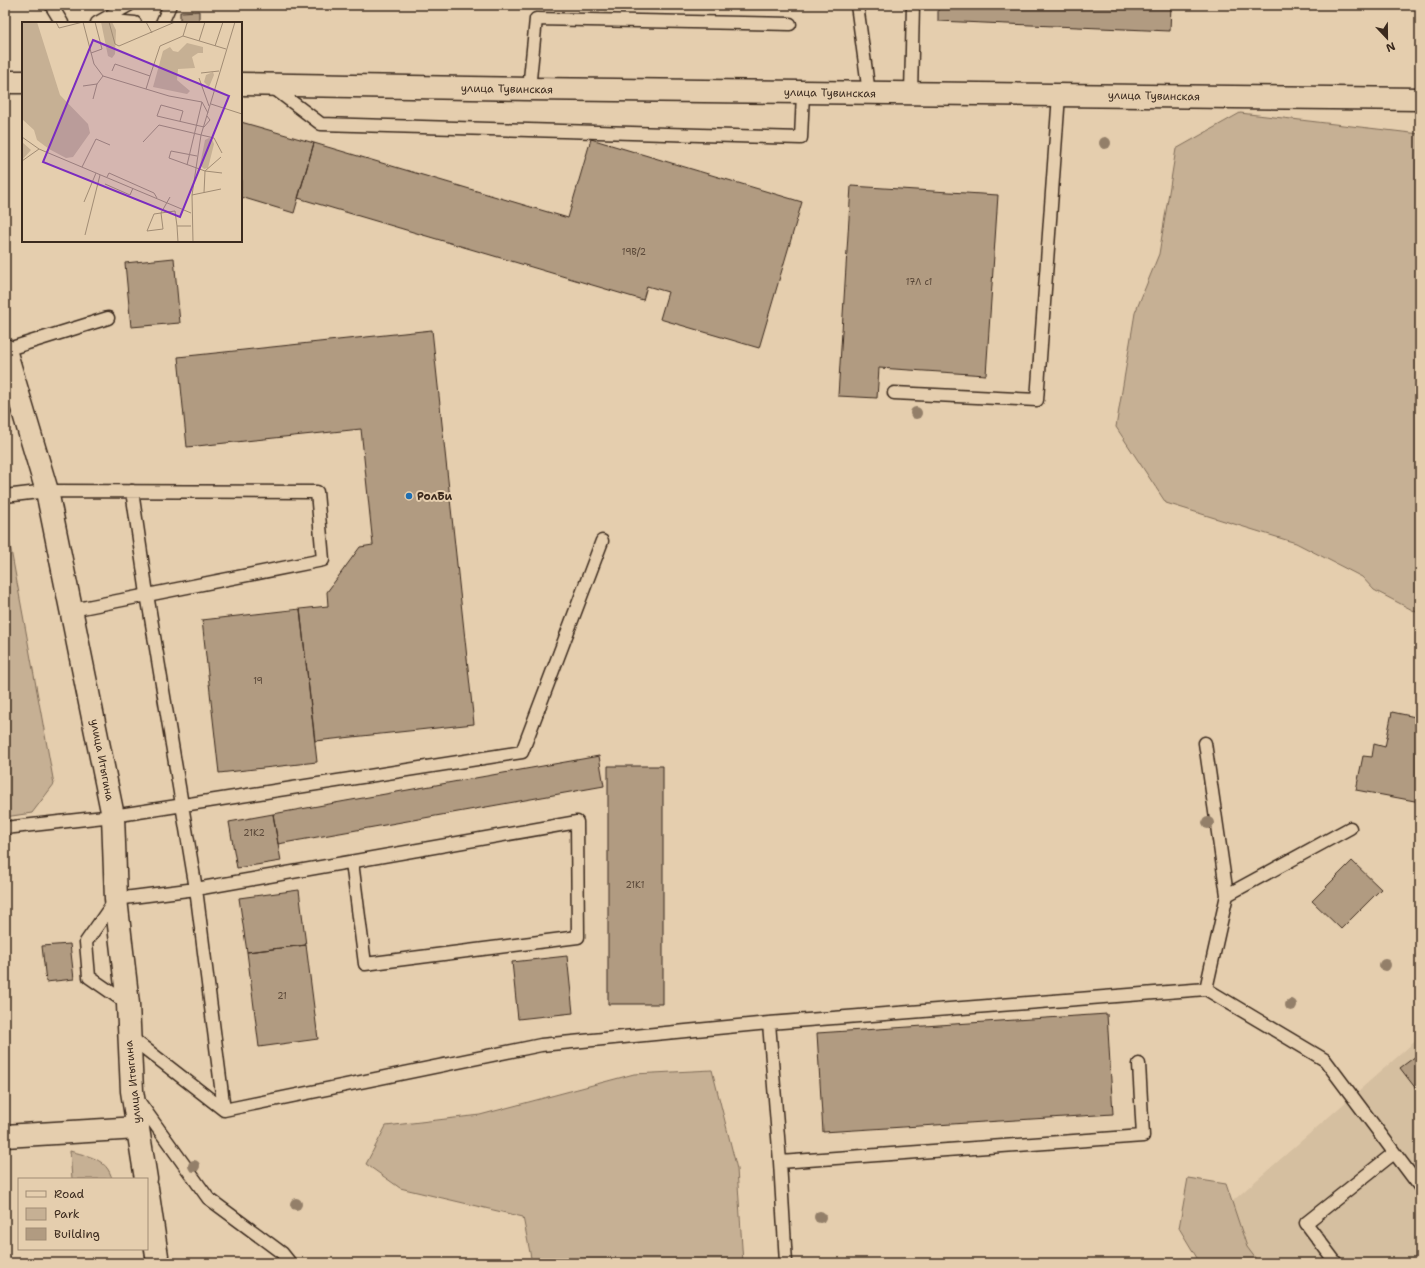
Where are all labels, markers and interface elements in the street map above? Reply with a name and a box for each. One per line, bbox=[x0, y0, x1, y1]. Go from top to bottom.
north arrow bbox=[1367, 18, 1407, 58]
inset map bbox=[22, 22, 242, 242]
text: N bbox=[1383, 38, 1397, 56]
street label: улица Тувинская bbox=[461, 81, 553, 97]
street label: улица Тувинская bbox=[784, 85, 876, 101]
street label: улица Тувинская bbox=[1108, 88, 1200, 104]
house number: 19В/2 bbox=[622, 246, 646, 258]
house number: 17Л с1 bbox=[906, 276, 932, 288]
place label: РолБи bbox=[417, 489, 452, 504]
marker: РолБи bbox=[404, 491, 414, 501]
house number: 19 bbox=[253, 675, 263, 687]
street label: улица Итыгина bbox=[87, 718, 117, 802]
house number: 21К2 bbox=[243, 827, 265, 839]
house number: 21К1 bbox=[625, 879, 645, 891]
house number: 21 bbox=[277, 990, 287, 1002]
street label: улица Итыгина bbox=[121, 1040, 145, 1124]
legend bbox=[18, 1178, 148, 1250]
text: Road bbox=[54, 1186, 85, 1202]
text: Park bbox=[54, 1206, 80, 1222]
text: Building bbox=[54, 1226, 100, 1242]

